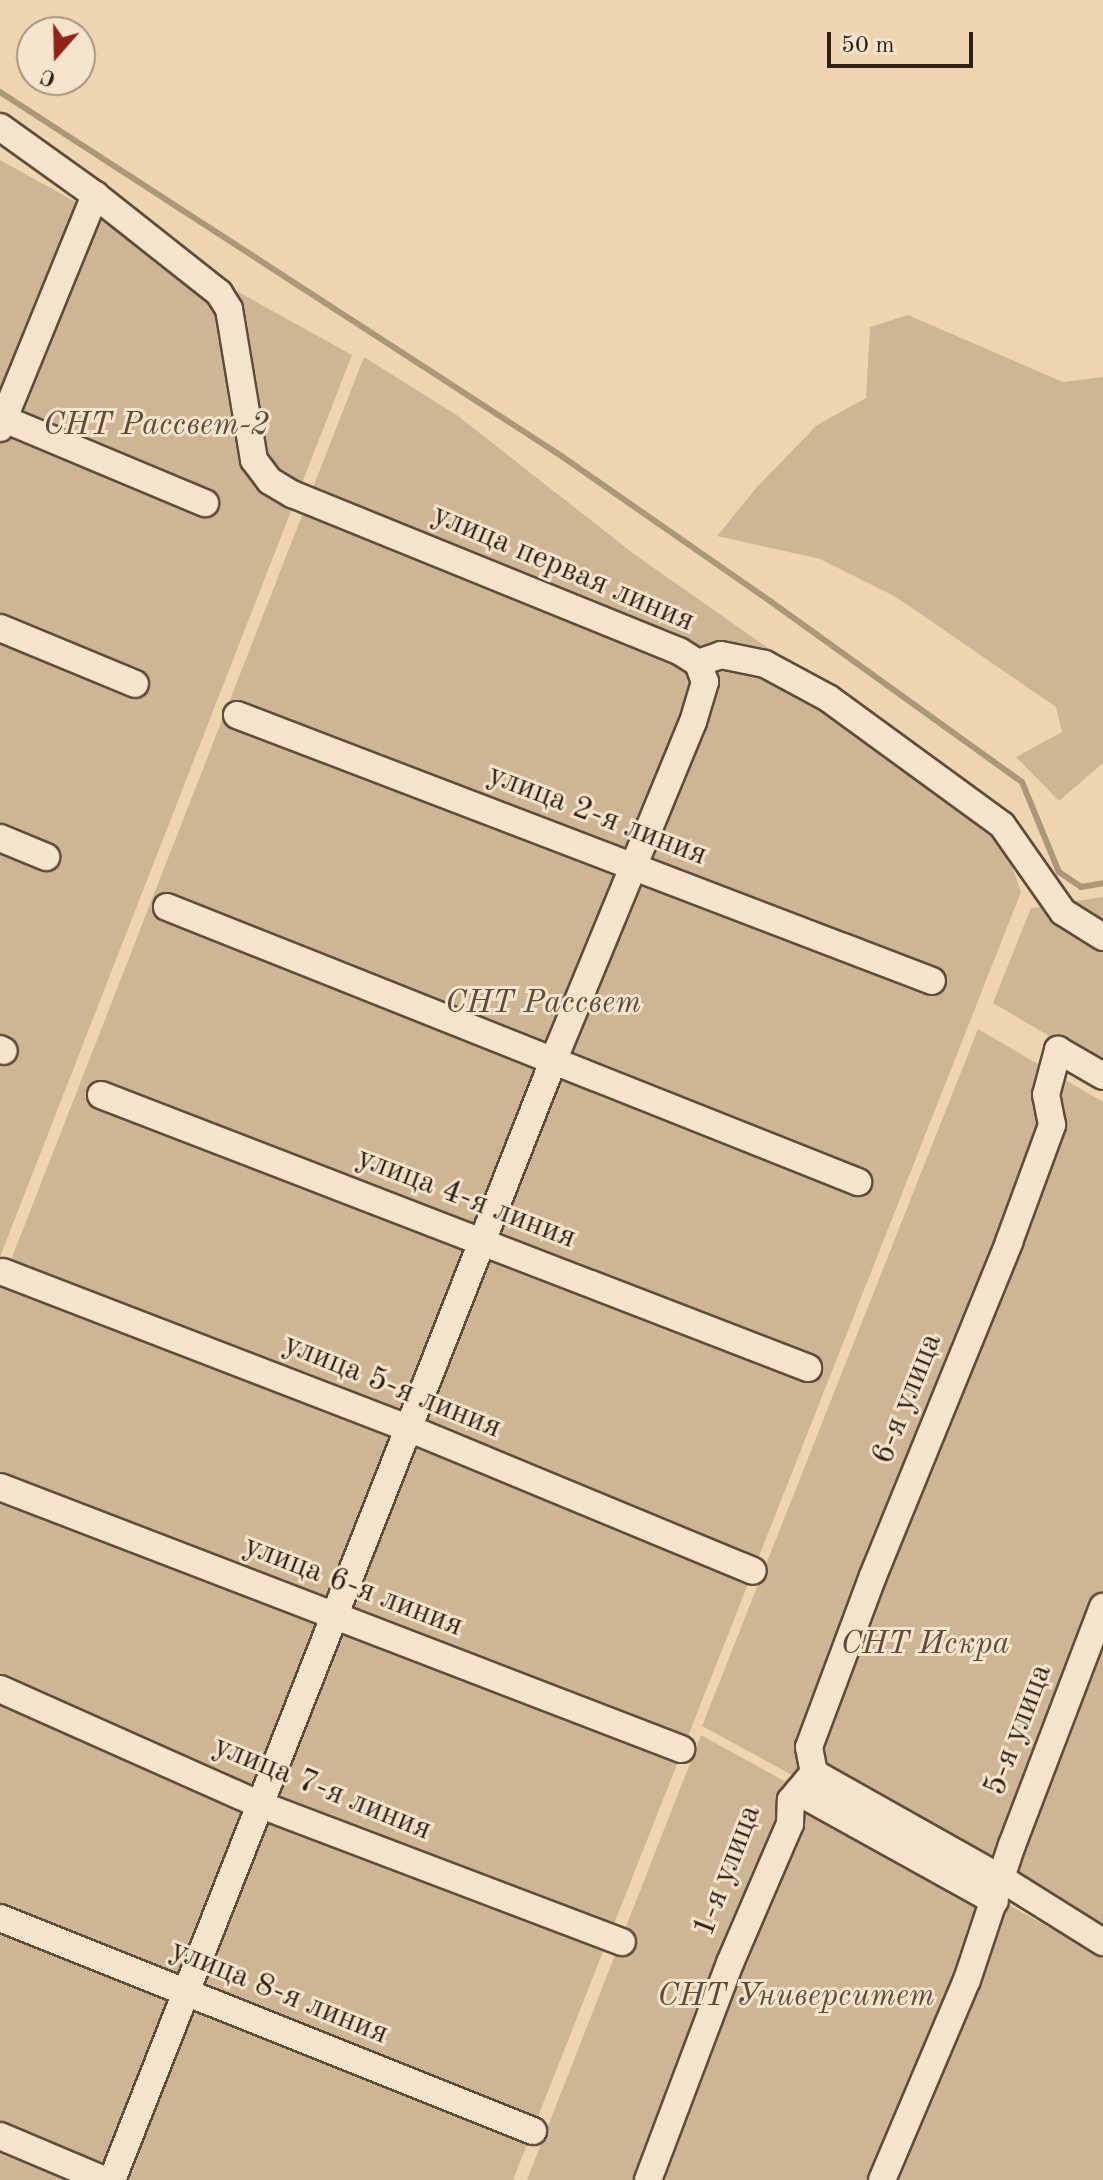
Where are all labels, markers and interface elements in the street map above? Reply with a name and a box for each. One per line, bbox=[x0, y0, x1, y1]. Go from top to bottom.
north arrow bbox=[16, 16, 96, 96]
scale bar bbox=[831, 16, 977, 66]
text: 50 m bbox=[841, 34, 895, 58]
text: С bbox=[38, 64, 59, 89]
park label: СНТ Рассвет-2 bbox=[43, 407, 269, 445]
street label: улица первая линия bbox=[426, 496, 700, 642]
street label: улица 2-я линия bbox=[482, 757, 712, 875]
park label: СНТ Рассвет bbox=[445, 985, 641, 1023]
street label: улица 4-я линия bbox=[351, 1140, 581, 1258]
street label: улица 5-я линия bbox=[277, 1326, 507, 1448]
street label: 6-я улица bbox=[864, 1328, 952, 1470]
street label: улица 6-я линия bbox=[238, 1528, 468, 1646]
park label: СНТ Искра bbox=[840, 1626, 1010, 1664]
street label: 5-я улица bbox=[976, 1659, 1062, 1801]
street label: улица 7-я линия bbox=[207, 1728, 437, 1850]
street label: 1-я улица bbox=[685, 1800, 771, 1942]
street label: улица 8-я линия bbox=[164, 1932, 394, 2054]
park label: СНТ Университет bbox=[657, 1978, 935, 2016]

